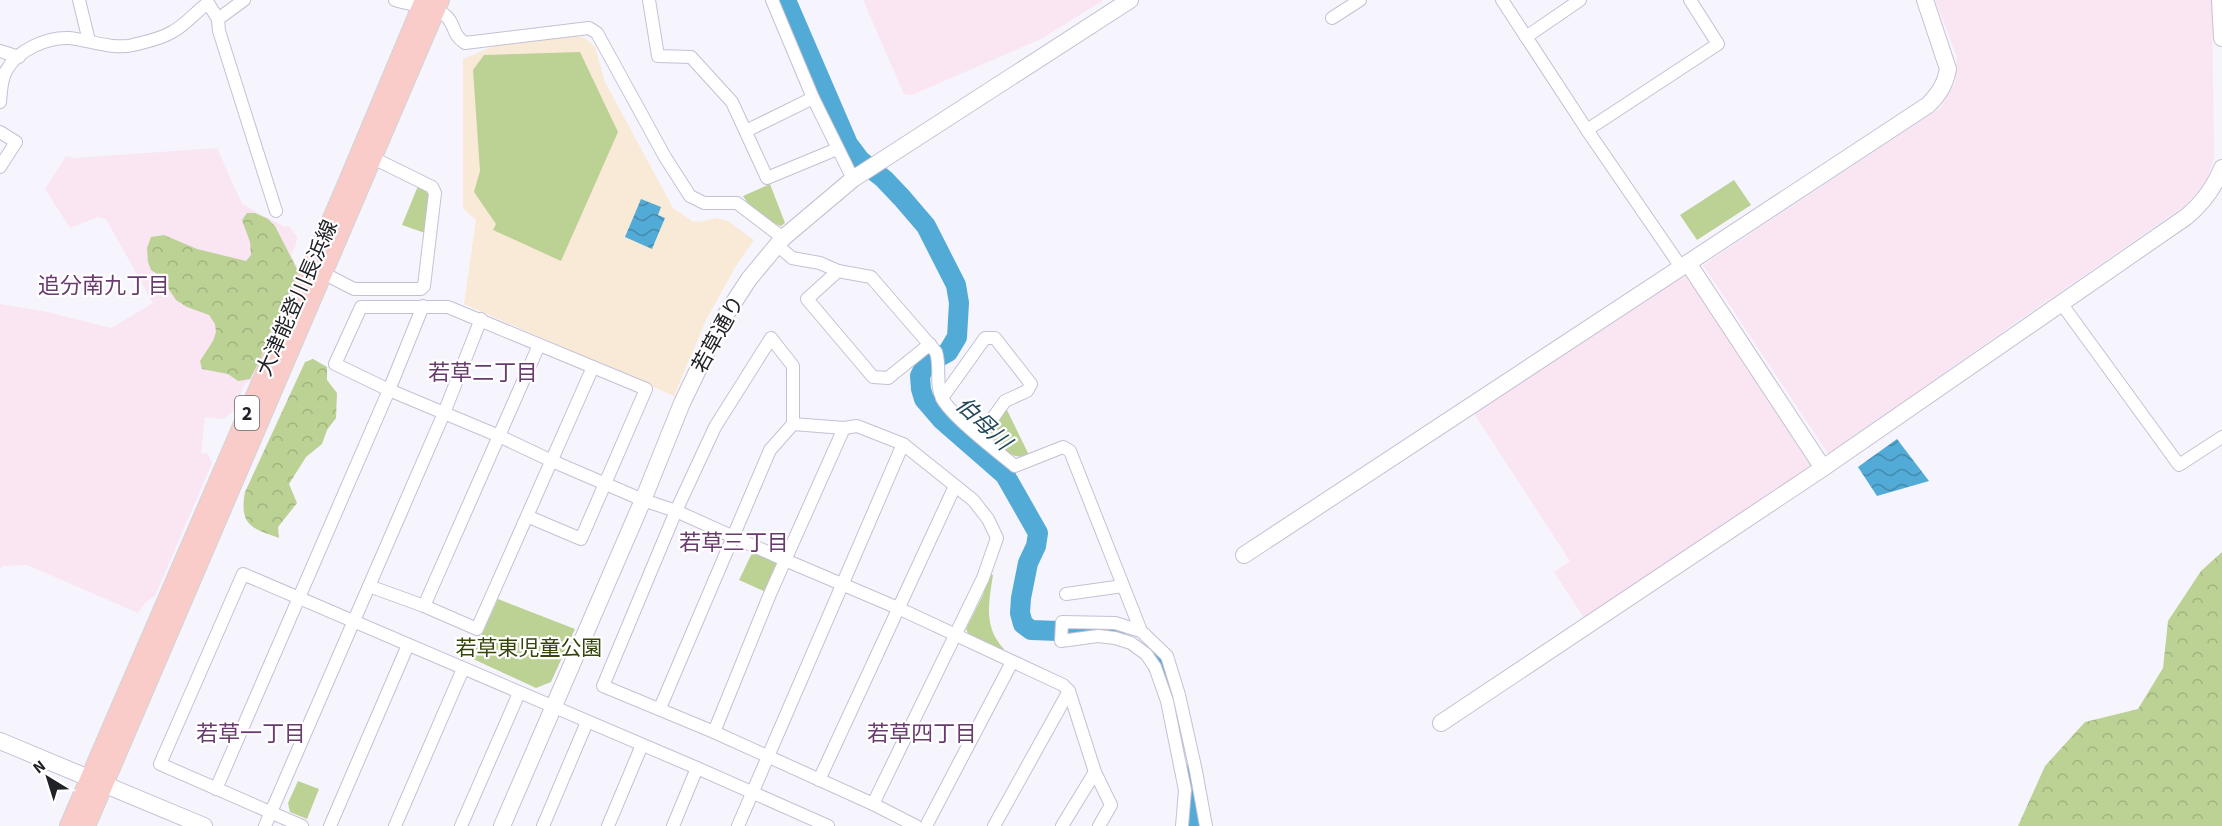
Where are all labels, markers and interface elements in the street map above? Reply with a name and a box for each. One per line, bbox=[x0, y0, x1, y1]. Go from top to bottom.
street label: 大津能登川長浜線 bbox=[249, 215, 345, 381]
district label: 追分南九丁目 bbox=[38, 270, 170, 302]
street label: 若草通り bbox=[685, 290, 751, 378]
district label: 若草二丁目 bbox=[428, 357, 538, 389]
water label: 伯母川 bbox=[948, 390, 1020, 459]
road number: 2 bbox=[235, 396, 259, 430]
district label: 若草三丁目 bbox=[679, 527, 789, 559]
park label: 若草東児童公園 bbox=[456, 633, 603, 663]
district label: 若草一丁目 bbox=[196, 718, 306, 750]
district label: 若草四丁目 bbox=[867, 718, 977, 750]
north arrow bbox=[18, 748, 78, 808]
text: N bbox=[28, 755, 50, 779]

